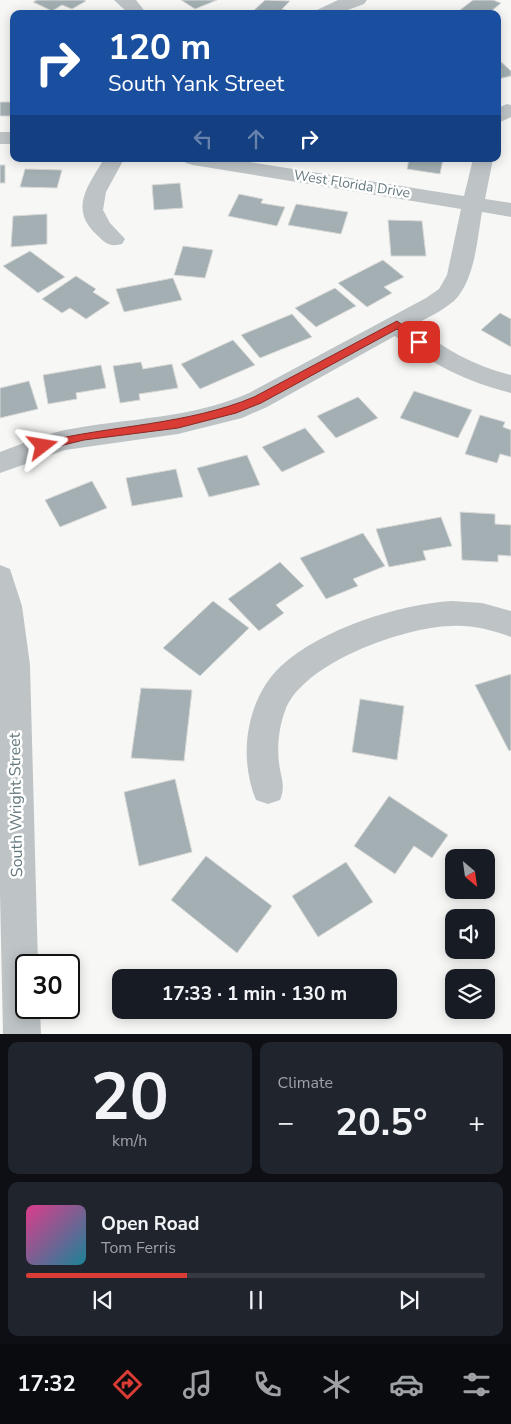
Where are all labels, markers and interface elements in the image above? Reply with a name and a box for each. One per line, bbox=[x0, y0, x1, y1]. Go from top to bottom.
text: 120 m bbox=[108, 24, 211, 71]
icon: right bbox=[25, 30, 90, 95]
text: South Yank Street bbox=[108, 69, 284, 99]
icon: left bbox=[189, 125, 217, 153]
icon: ahead bbox=[242, 125, 270, 153]
icon: right bbox=[295, 125, 323, 153]
street label: West Florida Drive bbox=[293, 165, 411, 203]
pin bbox=[398, 321, 440, 363]
icon: arrive bbox=[405, 328, 433, 356]
position arrow bbox=[16, 419, 68, 471]
street label: South Wright Street bbox=[4, 732, 28, 877]
north arrow bbox=[445, 849, 495, 899]
map controls bbox=[445, 849, 495, 1019]
button: sound bbox=[445, 909, 495, 959]
speed limit sign: 30 bbox=[15, 954, 80, 1019]
button: layers bbox=[445, 969, 495, 1019]
text: 17:33 · 1 min · 130 m bbox=[162, 981, 347, 1007]
text: 20 bbox=[91, 1053, 169, 1142]
text: Climate bbox=[278, 1072, 333, 1094]
text: 20.5° bbox=[335, 1097, 427, 1148]
text: − bbox=[278, 1104, 294, 1142]
text: + bbox=[468, 1104, 485, 1142]
text: km/h bbox=[112, 1130, 147, 1152]
text: Open Road bbox=[101, 1211, 199, 1237]
text: Tom Ferris bbox=[101, 1237, 176, 1259]
icon: previous bbox=[89, 1286, 117, 1314]
icon: pause bbox=[242, 1286, 270, 1314]
icon: next bbox=[395, 1286, 423, 1314]
icon: directions bbox=[110, 1367, 145, 1402]
icon: music bbox=[180, 1367, 215, 1402]
icon: phone bbox=[250, 1367, 285, 1402]
icon: climate bbox=[319, 1367, 354, 1402]
icon: car bbox=[389, 1367, 424, 1402]
icon: filters bbox=[459, 1367, 494, 1402]
text: 17:32 bbox=[17, 1369, 76, 1399]

